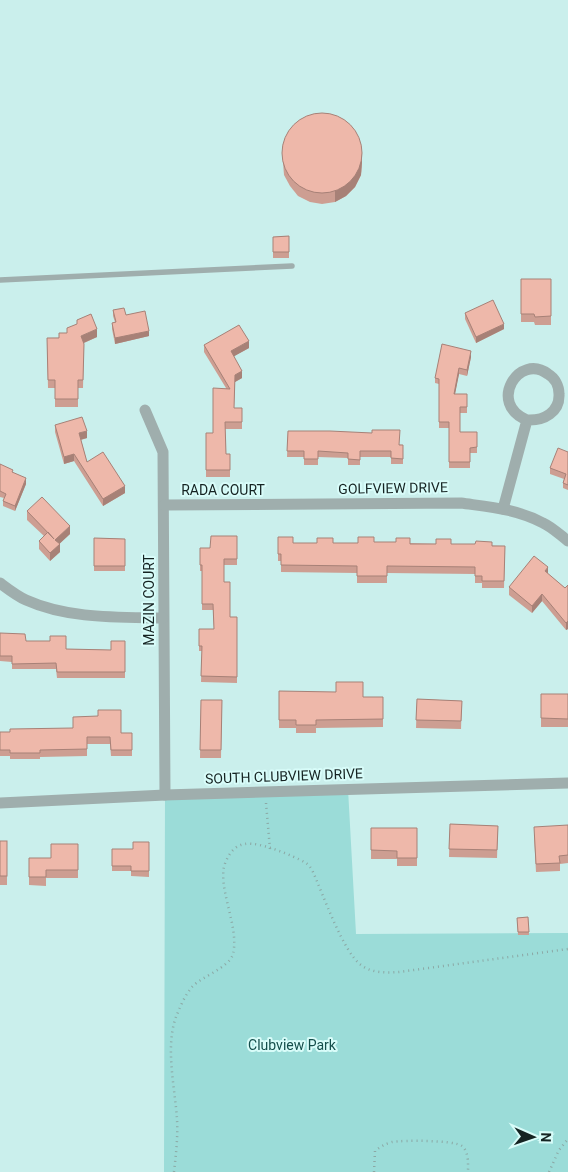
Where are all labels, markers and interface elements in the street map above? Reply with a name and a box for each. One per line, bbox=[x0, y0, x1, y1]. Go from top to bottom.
street label: GOLFVIEW DRIVE bbox=[338, 479, 448, 497]
street label: RADA COURT bbox=[181, 482, 265, 498]
street label: MAZIN COURT bbox=[141, 554, 157, 646]
street label: SOUTH CLUBVIEW DRIVE bbox=[205, 765, 363, 787]
park label: Clubview Park bbox=[248, 1037, 337, 1053]
north arrow bbox=[508, 1112, 558, 1162]
text: N bbox=[538, 1132, 554, 1143]

